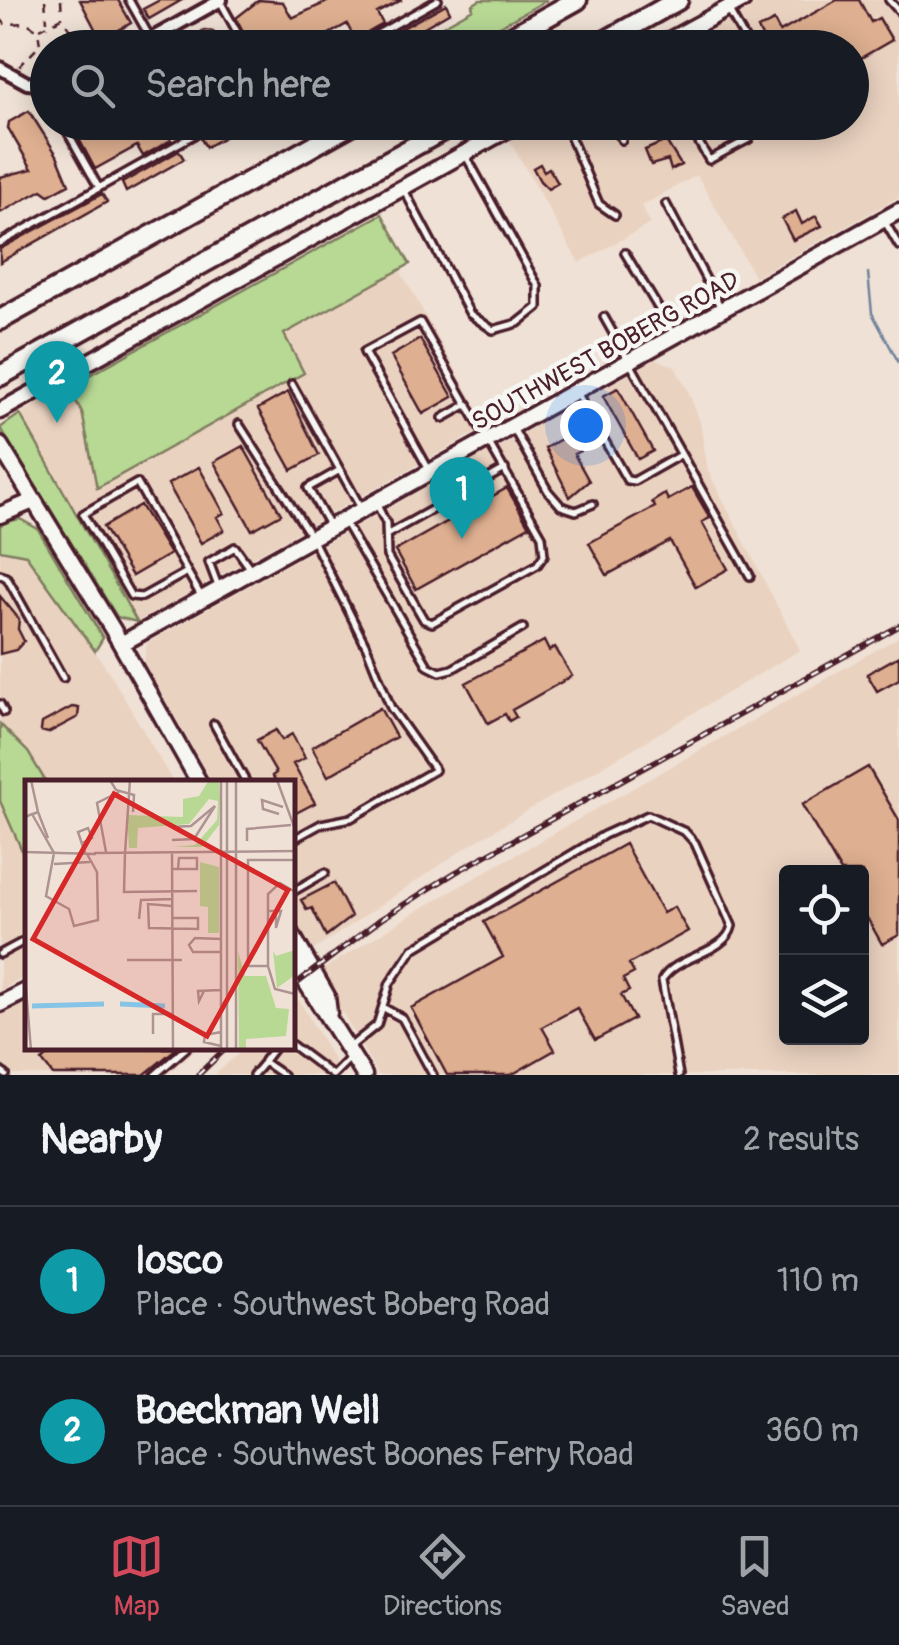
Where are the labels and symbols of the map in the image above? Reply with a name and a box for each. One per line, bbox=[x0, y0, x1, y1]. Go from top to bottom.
street label: SOUTHWEST BOBERG ROAD bbox=[467, 265, 745, 438]
pin: 2 bbox=[24, 340, 90, 423]
your location bbox=[560, 400, 611, 451]
pin: 1 bbox=[430, 456, 494, 539]
inset map bbox=[25, 780, 295, 1050]

